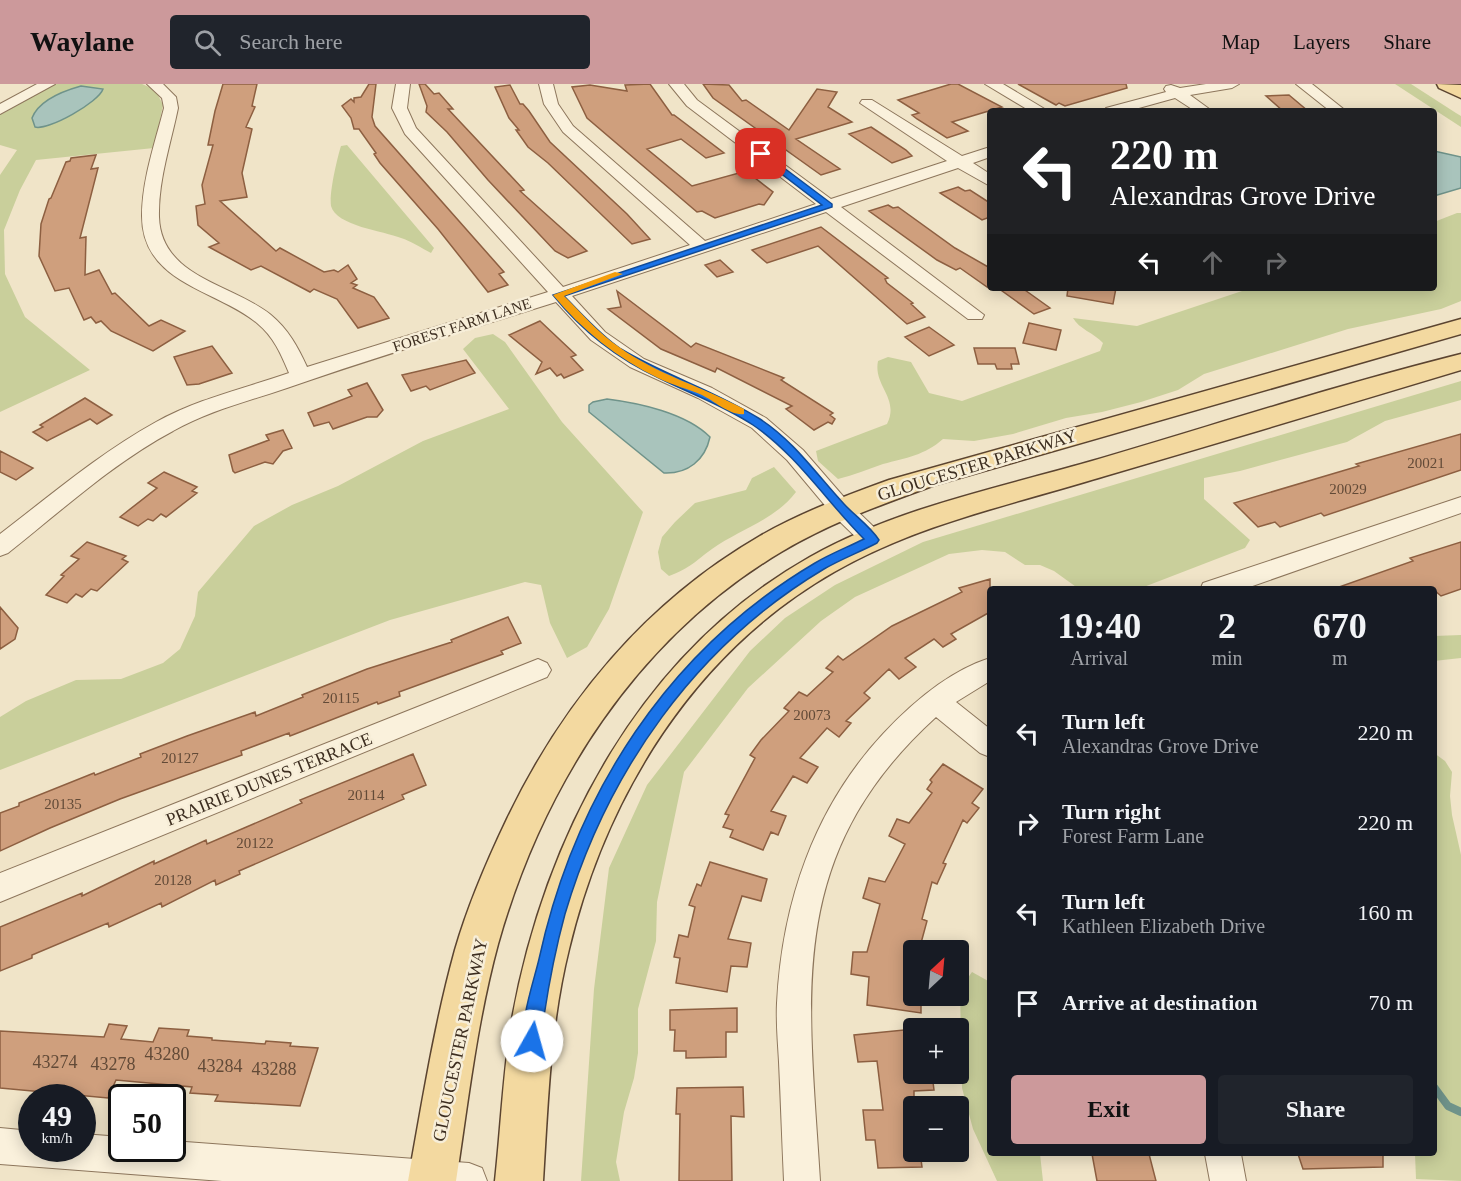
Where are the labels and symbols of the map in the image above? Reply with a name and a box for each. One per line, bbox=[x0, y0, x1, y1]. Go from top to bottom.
pin bbox=[735, 128, 786, 179]
street label: FOREST FARM LANE bbox=[391, 295, 533, 355]
street label: GLOUCESTER PARKWAY bbox=[875, 425, 1079, 505]
house number: 20021 bbox=[1407, 455, 1445, 471]
house number: 20029 bbox=[1329, 481, 1367, 497]
house number: 20115 bbox=[323, 690, 359, 706]
house number: 20073 bbox=[793, 707, 831, 723]
street label: PRAIRIE DUNES TERRACE bbox=[163, 728, 375, 830]
house number: 20127 bbox=[161, 750, 199, 766]
house number: 20114 bbox=[348, 787, 385, 803]
house number: 20135 bbox=[44, 796, 82, 812]
house number: 20122 bbox=[236, 835, 274, 851]
house number: 20128 bbox=[154, 872, 192, 888]
street label: GLOUCESTER PARKWAY bbox=[429, 937, 491, 1143]
north arrow bbox=[903, 940, 969, 1006]
position arrow bbox=[500, 1009, 564, 1073]
house number: 43280 bbox=[145, 1044, 190, 1064]
house number: 43274 bbox=[33, 1052, 78, 1072]
house number: 43278 bbox=[91, 1054, 136, 1074]
house number: 43284 bbox=[198, 1056, 243, 1076]
house number: 43288 bbox=[252, 1059, 297, 1079]
speed limit sign: 50 bbox=[108, 1084, 186, 1162]

